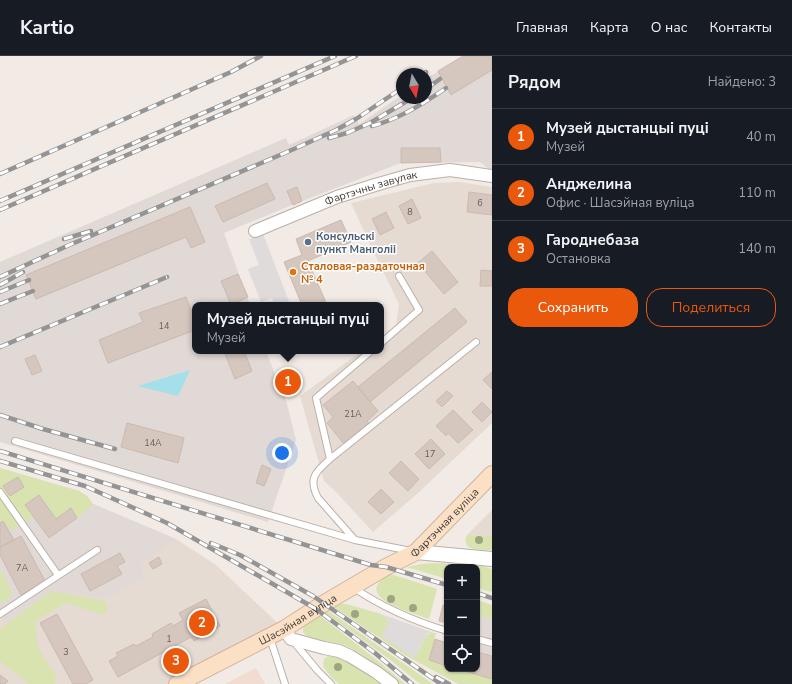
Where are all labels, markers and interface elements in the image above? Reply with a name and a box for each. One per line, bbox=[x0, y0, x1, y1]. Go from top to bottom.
text: Kartio bbox=[20, 15, 74, 41]
text: Главная bbox=[516, 18, 568, 37]
text: Карта bbox=[590, 18, 629, 37]
text: О нас bbox=[651, 18, 687, 37]
text: Контакты bbox=[709, 18, 772, 37]
north arrow bbox=[396, 68, 432, 104]
text: Рядом bbox=[508, 71, 561, 94]
text: Найдено: 3 bbox=[708, 73, 776, 91]
text: Музей дыстанцыі пуці bbox=[546, 118, 709, 138]
text: 1 bbox=[517, 128, 525, 146]
text: 40 m bbox=[746, 128, 776, 146]
text: Музей bbox=[546, 138, 585, 156]
street label: Фартэчны завулак bbox=[322, 167, 418, 209]
text: Анджелина bbox=[546, 174, 632, 194]
text: 2 bbox=[517, 184, 525, 202]
text: 110 m bbox=[738, 184, 776, 202]
text: Офис · Шасэйная вуліца bbox=[546, 194, 694, 212]
house number: 6 bbox=[477, 197, 483, 209]
house number: 8 bbox=[407, 206, 413, 218]
place label: Консульскі пункт Манголіі bbox=[316, 229, 396, 257]
text: Гароднебаза bbox=[546, 230, 639, 250]
marker: Консульскі пункт Манголіі bbox=[303, 237, 313, 247]
text: 3 bbox=[517, 240, 525, 258]
text: 140 m bbox=[738, 240, 776, 258]
text: Остановка bbox=[546, 250, 611, 268]
place label: Сталовая-раздаточная № 4 bbox=[301, 259, 425, 287]
marker: Сталовая-раздаточная № 4 bbox=[288, 267, 298, 277]
button: Сохранить bbox=[508, 288, 638, 327]
button: Поделиться bbox=[646, 288, 776, 327]
popup bbox=[192, 302, 384, 354]
text: Музей дыстанцыі пуці bbox=[207, 309, 369, 329]
house number: 14 bbox=[159, 320, 170, 332]
text: Музей bbox=[207, 329, 246, 347]
pin: 1 bbox=[275, 367, 301, 397]
house number: 21А bbox=[344, 408, 362, 420]
house number: 14А bbox=[144, 437, 162, 449]
your location bbox=[272, 443, 292, 463]
house number: 17 bbox=[425, 448, 435, 460]
street label: Фартэчная вуліца bbox=[408, 485, 482, 562]
house number: 7А bbox=[16, 562, 28, 574]
map controls bbox=[444, 564, 480, 672]
button: + bbox=[444, 564, 480, 600]
street label: Шасэйная вуліца bbox=[256, 590, 340, 649]
button: − bbox=[444, 600, 480, 636]
pin: 2 bbox=[189, 608, 215, 638]
house number: 1 bbox=[166, 633, 172, 645]
button: locate bbox=[444, 636, 480, 672]
house number: 3 bbox=[63, 646, 69, 658]
pin: 3 bbox=[163, 646, 189, 676]

